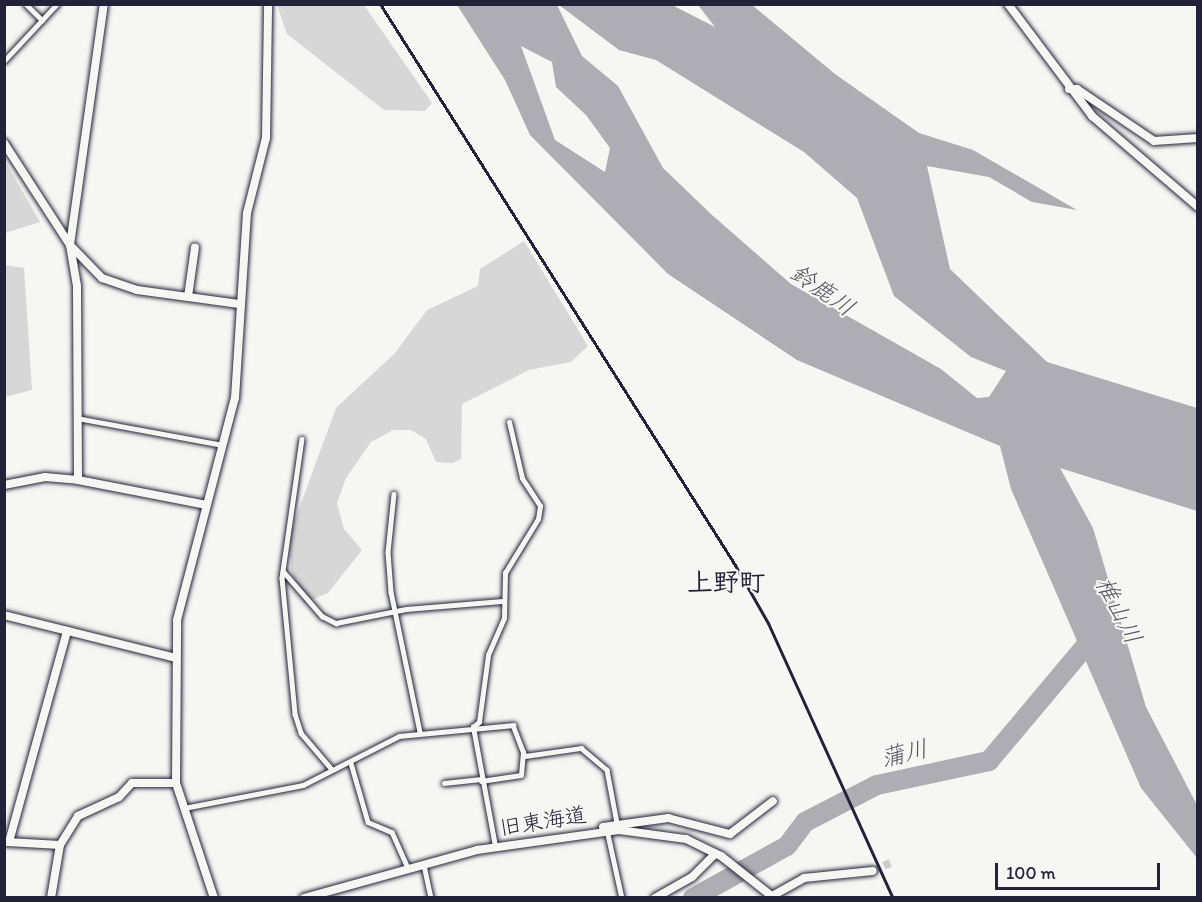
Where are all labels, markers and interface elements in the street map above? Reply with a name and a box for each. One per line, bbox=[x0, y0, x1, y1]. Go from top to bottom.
water label: 鈴鹿川 bbox=[785, 258, 861, 322]
district label: 上野町 bbox=[687, 567, 765, 599]
water label: 椎山川 bbox=[1090, 571, 1148, 649]
water label: 蒲川 bbox=[877, 734, 931, 772]
street label: 旧東海道 bbox=[497, 801, 589, 841]
scale bar bbox=[998, 851, 1163, 889]
text: 100 m bbox=[1006, 862, 1056, 884]

